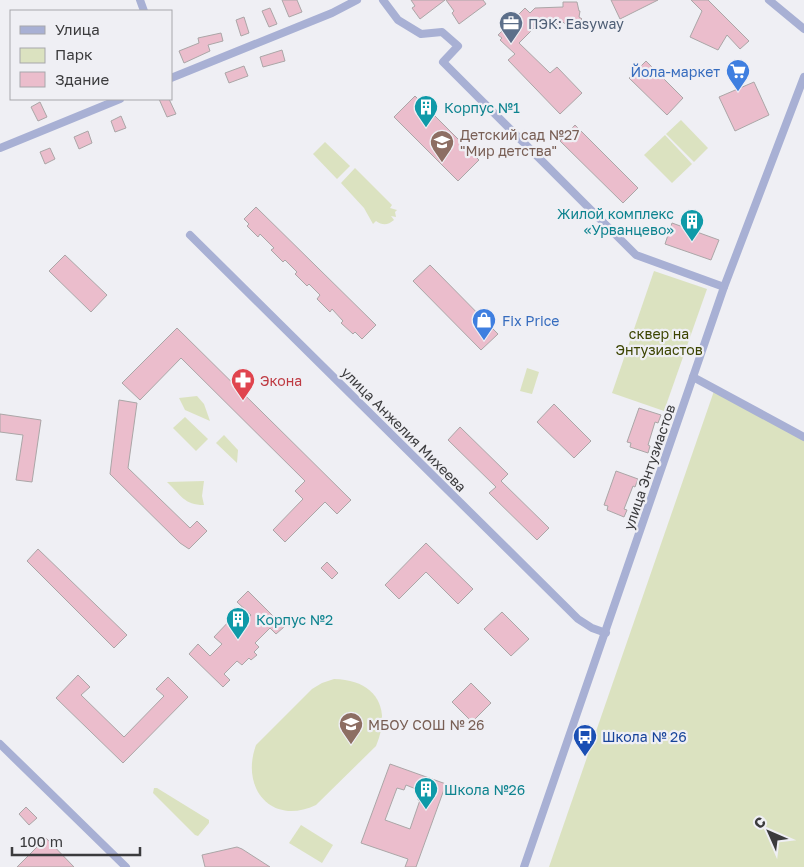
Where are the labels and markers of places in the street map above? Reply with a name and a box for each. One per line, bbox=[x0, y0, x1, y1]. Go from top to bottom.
office icon: ПЭК: Easyway bbox=[498, 10, 524, 44]
place label: ПЭК: Easyway bbox=[528, 15, 624, 32]
supermarket icon: Йола-маркет bbox=[725, 58, 751, 92]
place label: Йола-маркет bbox=[630, 63, 720, 80]
building icon: Корпус №1 bbox=[413, 94, 439, 128]
place label: Корпус №1 bbox=[444, 99, 520, 116]
place label: Детский сад №27 "Мир детства" bbox=[460, 126, 579, 159]
school or university icon: Детский сад №27 "Мир детства" bbox=[429, 129, 455, 163]
place label: Жилой комплекс «Урванцево» bbox=[557, 205, 674, 238]
building icon: Жилой комплекс «Урванцево» bbox=[679, 208, 705, 242]
shop icon: Fix Price bbox=[471, 307, 497, 341]
place label: Fix Price bbox=[502, 312, 559, 329]
pharmacy icon: Экона bbox=[230, 367, 256, 401]
place label: Экона bbox=[260, 372, 302, 389]
building icon: Корпус №2 bbox=[225, 606, 251, 640]
place label: Корпус №2 bbox=[256, 611, 333, 628]
school or university icon: МБОУ СОШ № 26 bbox=[338, 711, 364, 745]
place label: МБОУ СОШ № 26 bbox=[368, 716, 485, 733]
bus stop icon: Школа № 26 bbox=[572, 723, 598, 757]
place label: Школа № 26 bbox=[602, 728, 687, 745]
building icon: Школа №26 bbox=[413, 776, 439, 810]
place label: Школа №26 bbox=[444, 781, 525, 798]

